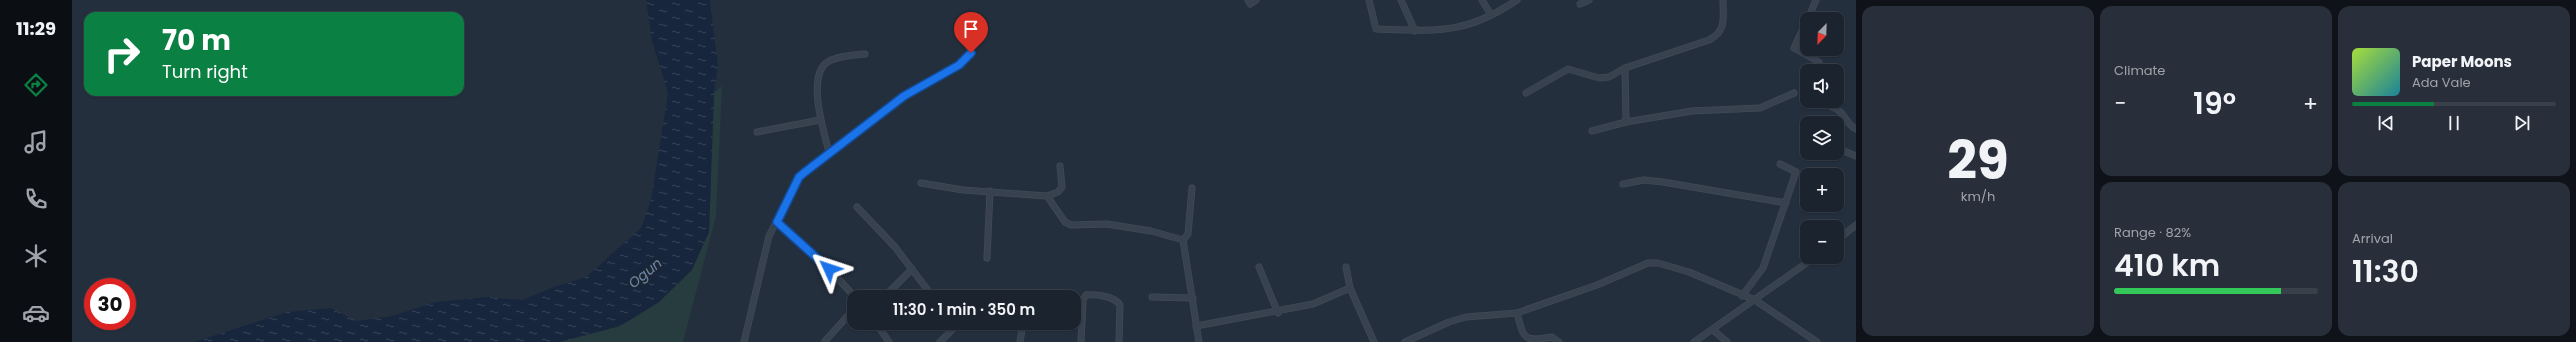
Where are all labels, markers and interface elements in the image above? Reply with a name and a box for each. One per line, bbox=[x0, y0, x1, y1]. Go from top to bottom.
pin bbox=[954, 12, 988, 53]
north arrow bbox=[1800, 12, 1844, 56]
map controls bbox=[1800, 12, 1844, 264]
text: 11:29 bbox=[16, 16, 56, 41]
icon: arrive bbox=[960, 18, 982, 40]
text: 70 m bbox=[162, 21, 231, 60]
icon: right bbox=[96, 28, 148, 80]
text: Paper Moons bbox=[2412, 51, 2512, 72]
text: Turn right bbox=[162, 59, 248, 84]
text: Climate bbox=[2114, 61, 2165, 80]
button: sound bbox=[1800, 64, 1844, 108]
icon: directions bbox=[22, 71, 50, 99]
text: Ada Vale bbox=[2412, 73, 2471, 92]
text: 19° bbox=[2193, 82, 2236, 125]
text: − bbox=[2114, 88, 2126, 119]
text: + bbox=[2303, 88, 2318, 119]
icon: previous bbox=[2375, 112, 2397, 134]
icon: pause bbox=[2443, 112, 2465, 134]
icon: next bbox=[2511, 112, 2533, 134]
button: layers bbox=[1800, 116, 1844, 160]
text: 29 bbox=[1947, 124, 2009, 197]
icon: music bbox=[22, 128, 50, 156]
button: + bbox=[1800, 168, 1844, 212]
icon: phone bbox=[22, 185, 50, 213]
text: km/h bbox=[1961, 187, 1995, 206]
button: − bbox=[1800, 220, 1844, 264]
text: Range · 82% bbox=[2114, 223, 2191, 242]
text: Arrival bbox=[2352, 229, 2393, 248]
icon: climate bbox=[22, 242, 50, 270]
text: 410 km bbox=[2114, 244, 2220, 287]
position arrow bbox=[808, 248, 850, 290]
text: 11:30 bbox=[2352, 250, 2419, 293]
water label: Ogun bbox=[624, 253, 666, 293]
speed limit sign: 30 bbox=[84, 278, 136, 330]
icon: car bbox=[22, 299, 50, 327]
text: 11:30 · 1 min · 350 m bbox=[893, 299, 1035, 320]

